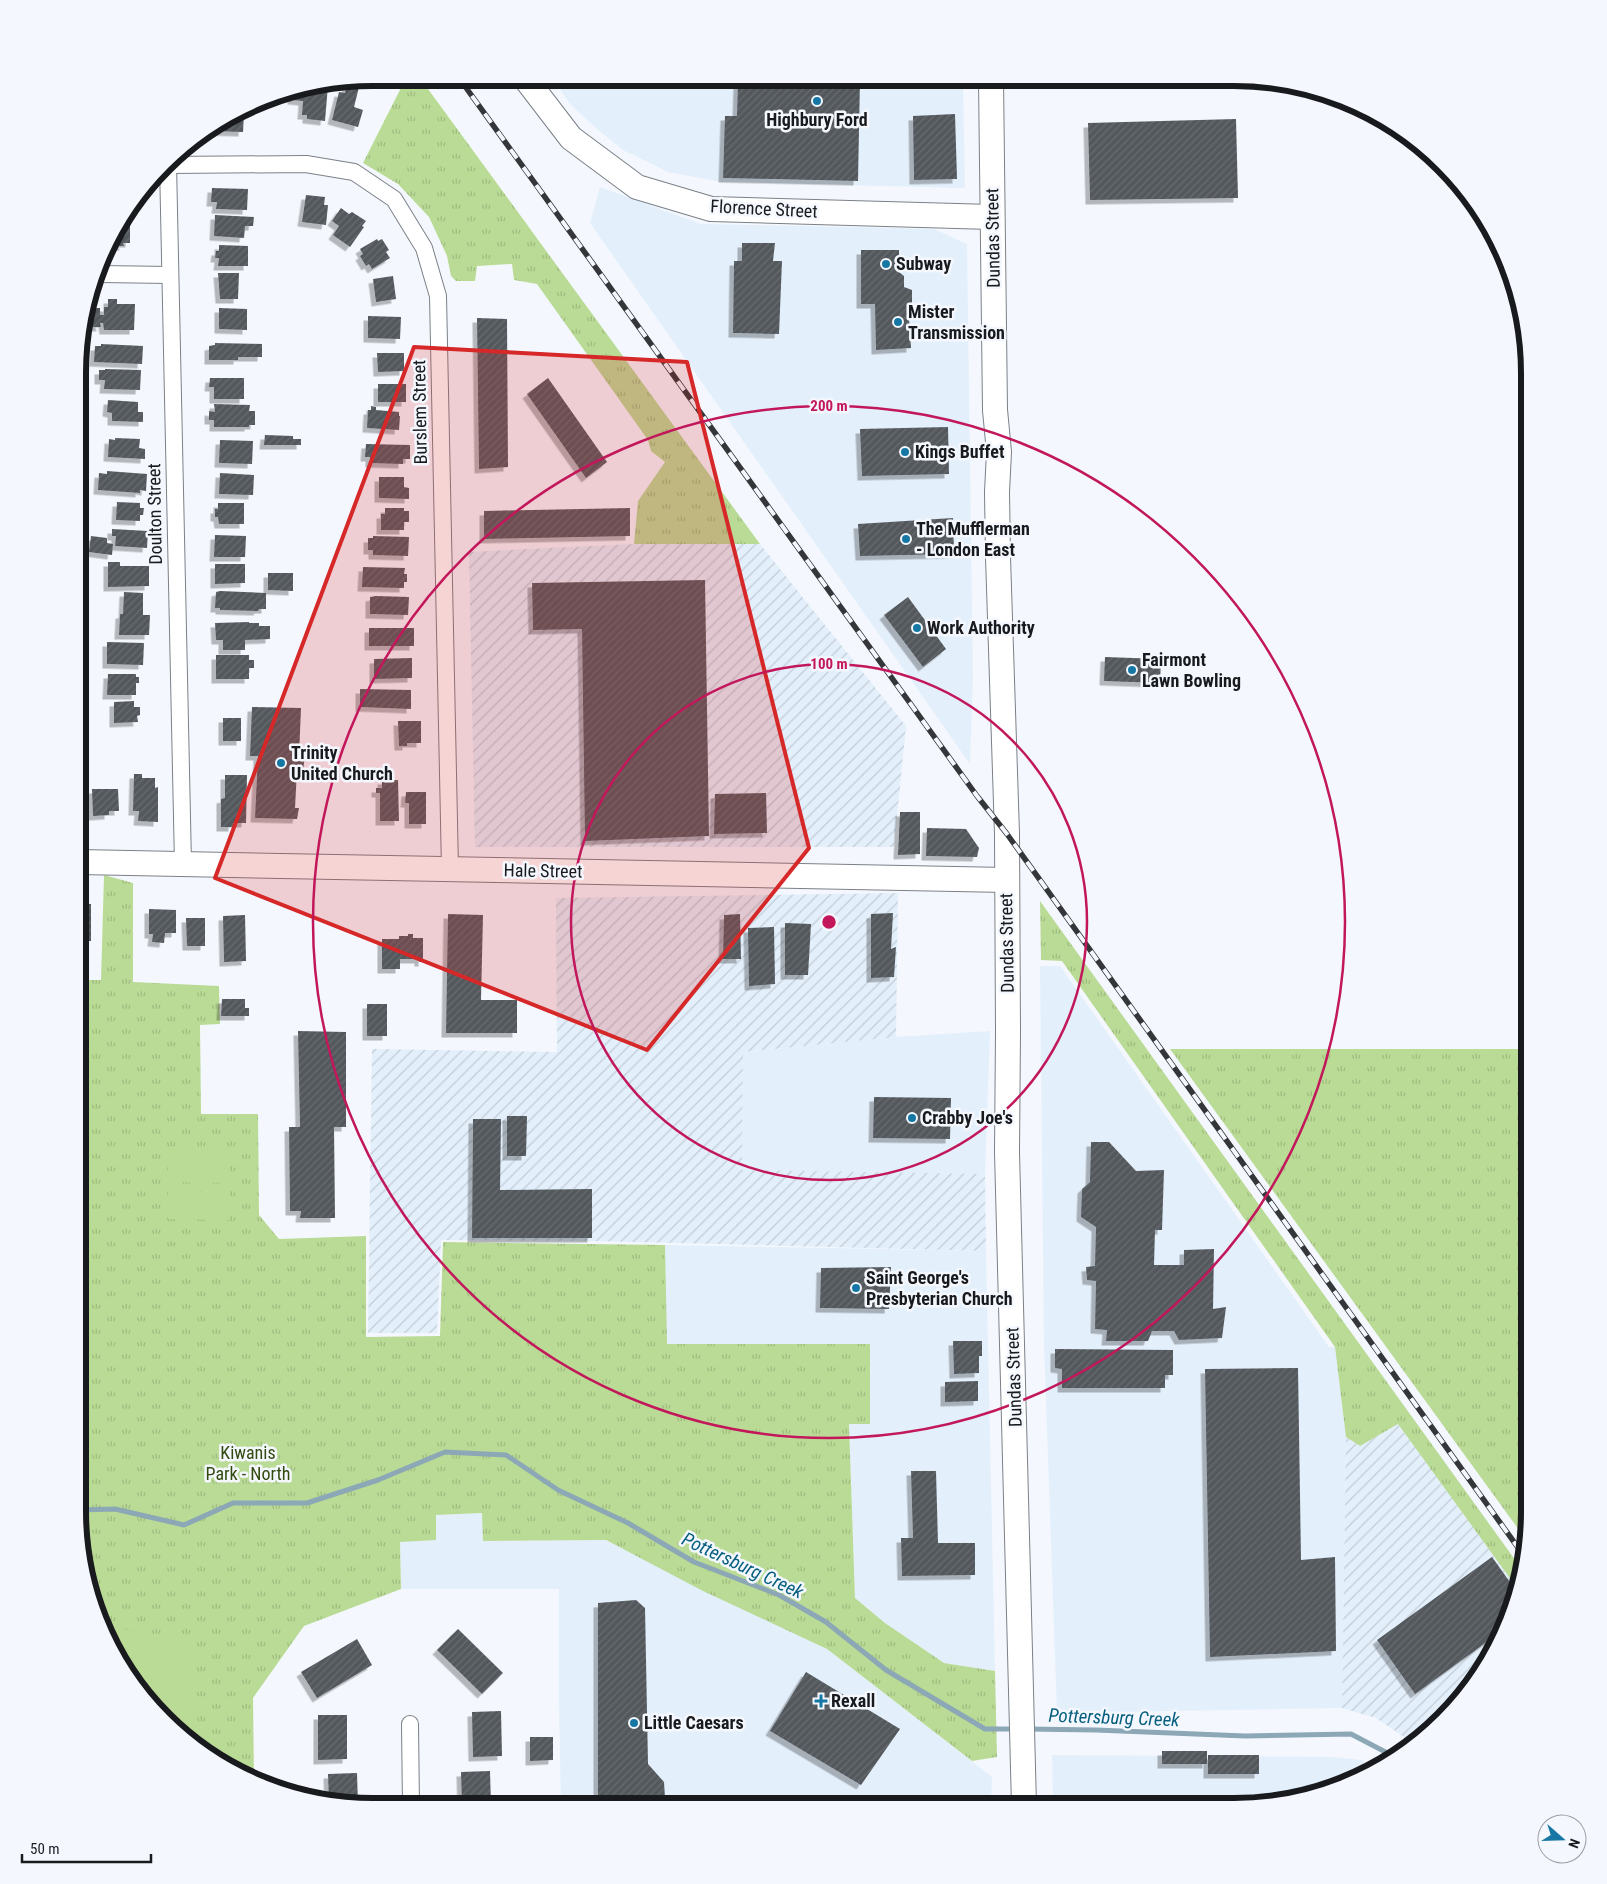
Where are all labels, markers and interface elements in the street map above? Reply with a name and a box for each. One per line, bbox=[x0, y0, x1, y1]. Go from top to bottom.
marker: Highbury Ford bbox=[811, 95, 823, 107]
place label: Highbury Ford bbox=[766, 109, 868, 130]
street label: Dundas Street bbox=[981, 188, 1004, 288]
street label: Florence Street bbox=[710, 195, 818, 222]
place label: Subway bbox=[896, 253, 951, 274]
marker: Subway bbox=[880, 258, 892, 270]
place label: Mister Transmission bbox=[908, 301, 1005, 343]
marker: Mister Transmission bbox=[892, 316, 904, 328]
street label: Burslem Street bbox=[408, 360, 431, 465]
text: 200 m bbox=[810, 397, 848, 415]
place label: Kings Buffet bbox=[915, 441, 1005, 462]
marker: Kings Buffet bbox=[899, 446, 911, 458]
street label: Doulton Street bbox=[143, 463, 166, 565]
place label: The Mufflerman - London East bbox=[916, 518, 1030, 560]
marker: The Mufflerman - London East bbox=[900, 533, 912, 545]
place label: Work Authority bbox=[927, 617, 1035, 638]
marker: Work Authority bbox=[911, 622, 923, 634]
place label: Fairmont Lawn Bowling bbox=[1142, 649, 1241, 691]
text: 100 m bbox=[810, 655, 848, 673]
marker: Fairmont Lawn Bowling bbox=[1126, 664, 1138, 676]
place label: Trinity United Church bbox=[291, 742, 393, 784]
marker: Trinity United Church bbox=[275, 757, 287, 769]
street label: Hale Street bbox=[503, 859, 583, 882]
street label: Dundas Street bbox=[995, 893, 1018, 993]
centre of rings bbox=[820, 913, 838, 931]
place label: Crabby Joe's bbox=[922, 1107, 1013, 1128]
marker: Crabby Joe's bbox=[906, 1112, 918, 1124]
place label: Saint George's Presbyterian Church bbox=[866, 1267, 1013, 1309]
marker: Saint George's Presbyterian Church bbox=[850, 1282, 862, 1294]
street label: Dundas Street bbox=[1001, 1327, 1026, 1427]
park label: Kiwanis Park - North bbox=[206, 1442, 290, 1484]
water label: Pottersburg Creek bbox=[678, 1527, 808, 1604]
place label: Rexall bbox=[831, 1690, 875, 1711]
marker: Rexall bbox=[815, 1695, 827, 1707]
water label: Pottersburg Creek bbox=[1048, 1704, 1181, 1731]
place label: Little Caesars bbox=[644, 1712, 744, 1733]
marker: Little Caesars bbox=[628, 1717, 640, 1729]
north arrow bbox=[1537, 1814, 1587, 1864]
scale bar bbox=[22, 1832, 151, 1864]
text: N bbox=[1565, 1837, 1583, 1850]
text: 50 m bbox=[30, 1840, 60, 1858]

